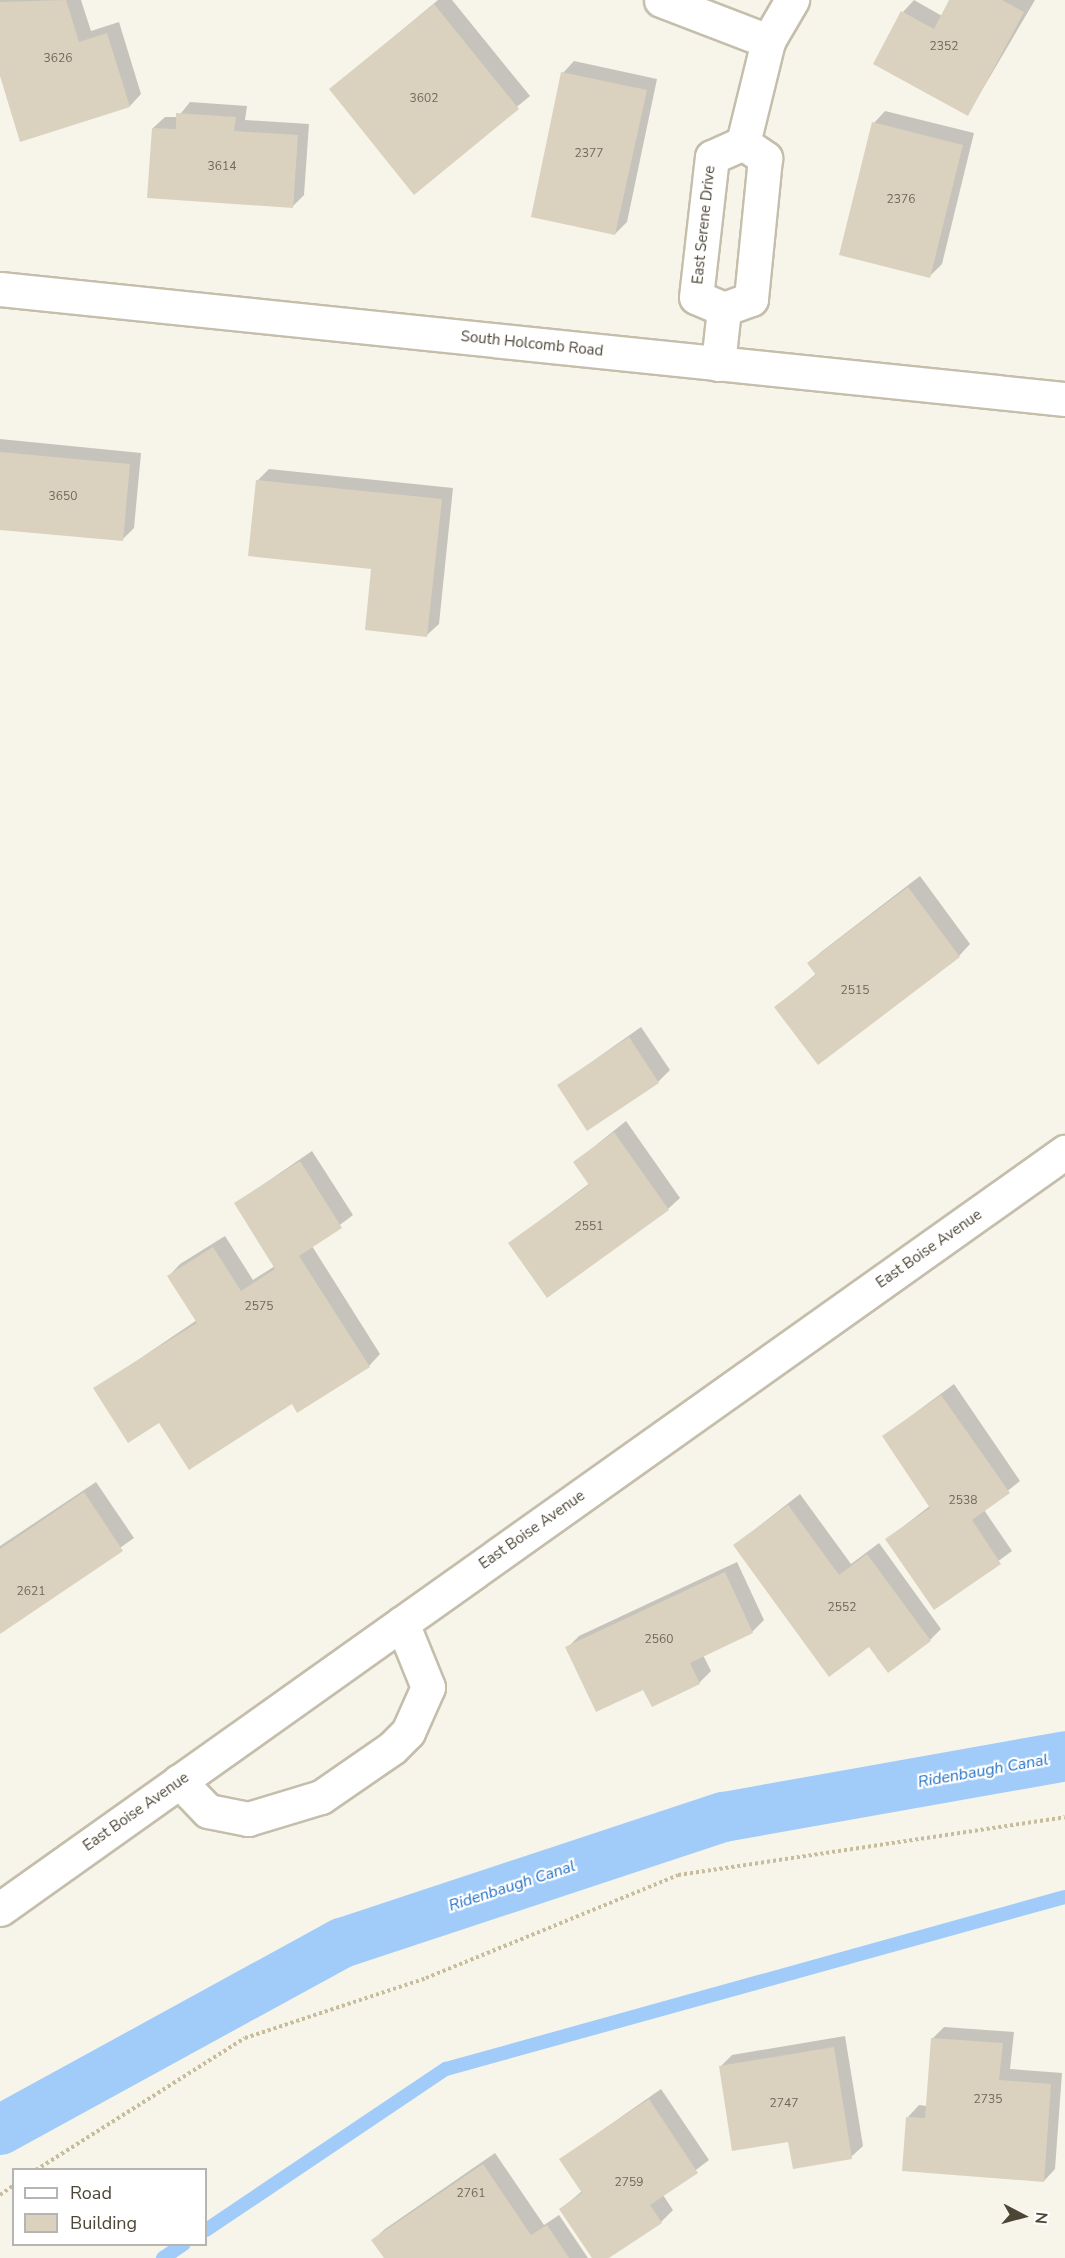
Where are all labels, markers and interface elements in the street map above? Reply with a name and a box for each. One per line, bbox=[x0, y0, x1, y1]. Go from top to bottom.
house number: 2352 bbox=[930, 40, 958, 54]
house number: 3626 bbox=[44, 52, 72, 66]
house number: 3602 bbox=[410, 92, 438, 106]
house number: 2377 bbox=[575, 147, 603, 161]
house number: 3614 bbox=[208, 160, 236, 174]
street label: East Serene Drive bbox=[689, 165, 719, 285]
house number: 2376 bbox=[887, 193, 915, 207]
street label: South Holcomb Road bbox=[460, 328, 604, 360]
house number: 3650 bbox=[49, 490, 77, 504]
house number: 2515 bbox=[841, 984, 869, 998]
street label: East Boise Avenue bbox=[873, 1206, 985, 1292]
house number: 2551 bbox=[575, 1220, 603, 1234]
house number: 2575 bbox=[245, 1300, 273, 1314]
street label: East Boise Avenue bbox=[476, 1487, 588, 1573]
house number: 2538 bbox=[949, 1494, 977, 1508]
house number: 2621 bbox=[17, 1585, 45, 1599]
house number: 2552 bbox=[828, 1601, 856, 1615]
house number: 2560 bbox=[645, 1633, 673, 1647]
water label: Ridenbaugh Canal bbox=[916, 1750, 1050, 1792]
street label: East Boise Avenue bbox=[80, 1769, 192, 1855]
water label: Ridenbaugh Canal bbox=[446, 1856, 578, 1916]
house number: 2735 bbox=[974, 2093, 1002, 2107]
house number: 2747 bbox=[770, 2097, 798, 2111]
legend bbox=[12, 2168, 207, 2246]
house number: 2759 bbox=[615, 2176, 643, 2190]
text: Road bbox=[70, 2181, 112, 2205]
north arrow bbox=[993, 2186, 1053, 2246]
house number: 2761 bbox=[457, 2187, 485, 2201]
text: Building bbox=[70, 2211, 137, 2235]
text: N bbox=[1029, 2211, 1052, 2225]

